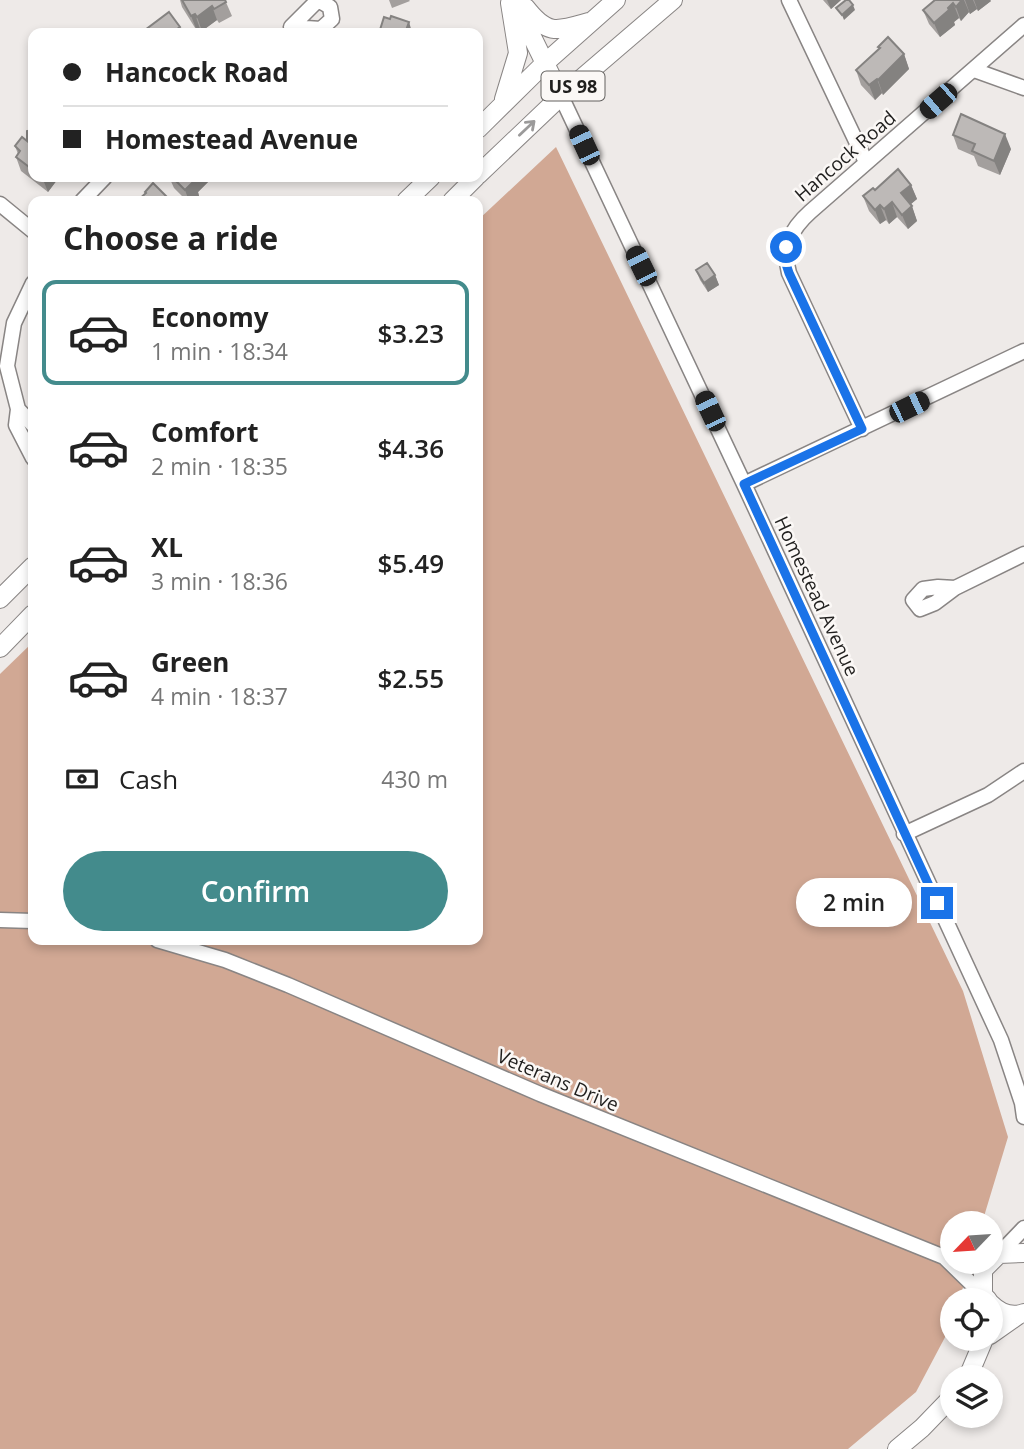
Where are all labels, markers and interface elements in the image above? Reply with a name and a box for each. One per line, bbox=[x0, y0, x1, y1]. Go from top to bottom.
text: Hancock Road bbox=[105, 54, 289, 90]
road number: US 98 bbox=[542, 72, 604, 100]
car bbox=[916, 79, 961, 123]
street label: Hancock Road bbox=[789, 105, 901, 207]
one-way arrow bbox=[518, 120, 535, 137]
text: Homestead Avenue bbox=[105, 121, 358, 157]
car bbox=[566, 122, 603, 168]
text: Choose a ride bbox=[63, 216, 278, 259]
route start bbox=[770, 231, 802, 263]
car bbox=[623, 243, 660, 289]
text: Economy bbox=[151, 299, 269, 335]
icon: car bbox=[67, 301, 130, 364]
text: $3.23 bbox=[377, 315, 444, 351]
text: 1 min · 18:34 bbox=[151, 335, 288, 367]
car bbox=[692, 388, 729, 434]
car bbox=[886, 388, 933, 426]
text: Comfort bbox=[151, 414, 258, 450]
icon: car bbox=[67, 416, 130, 479]
text: $4.36 bbox=[377, 430, 444, 466]
text: 2 min · 18:35 bbox=[151, 450, 288, 482]
street label: Homestead Avenue bbox=[769, 512, 865, 680]
text: XL bbox=[151, 529, 183, 565]
icon: car bbox=[67, 531, 130, 594]
text: $5.49 bbox=[377, 545, 444, 581]
text: 3 min · 18:36 bbox=[151, 565, 288, 597]
text: Green bbox=[151, 644, 229, 680]
icon: car bbox=[67, 646, 130, 709]
text: $2.55 bbox=[377, 660, 444, 696]
text: 4 min · 18:37 bbox=[151, 680, 288, 712]
icon: cash bbox=[63, 760, 101, 798]
text: Cash bbox=[119, 761, 178, 797]
text: 430 m bbox=[381, 763, 448, 795]
button: Confirm bbox=[63, 851, 448, 931]
callout: 2 min bbox=[797, 878, 912, 928]
text: 2 min bbox=[823, 886, 885, 918]
route end bbox=[921, 887, 953, 919]
street label: Veterans Drive bbox=[493, 1043, 623, 1117]
north arrow bbox=[940, 1211, 1003, 1274]
map controls bbox=[940, 1211, 1003, 1428]
button: locate bbox=[940, 1288, 1003, 1351]
button: layers bbox=[940, 1365, 1003, 1428]

